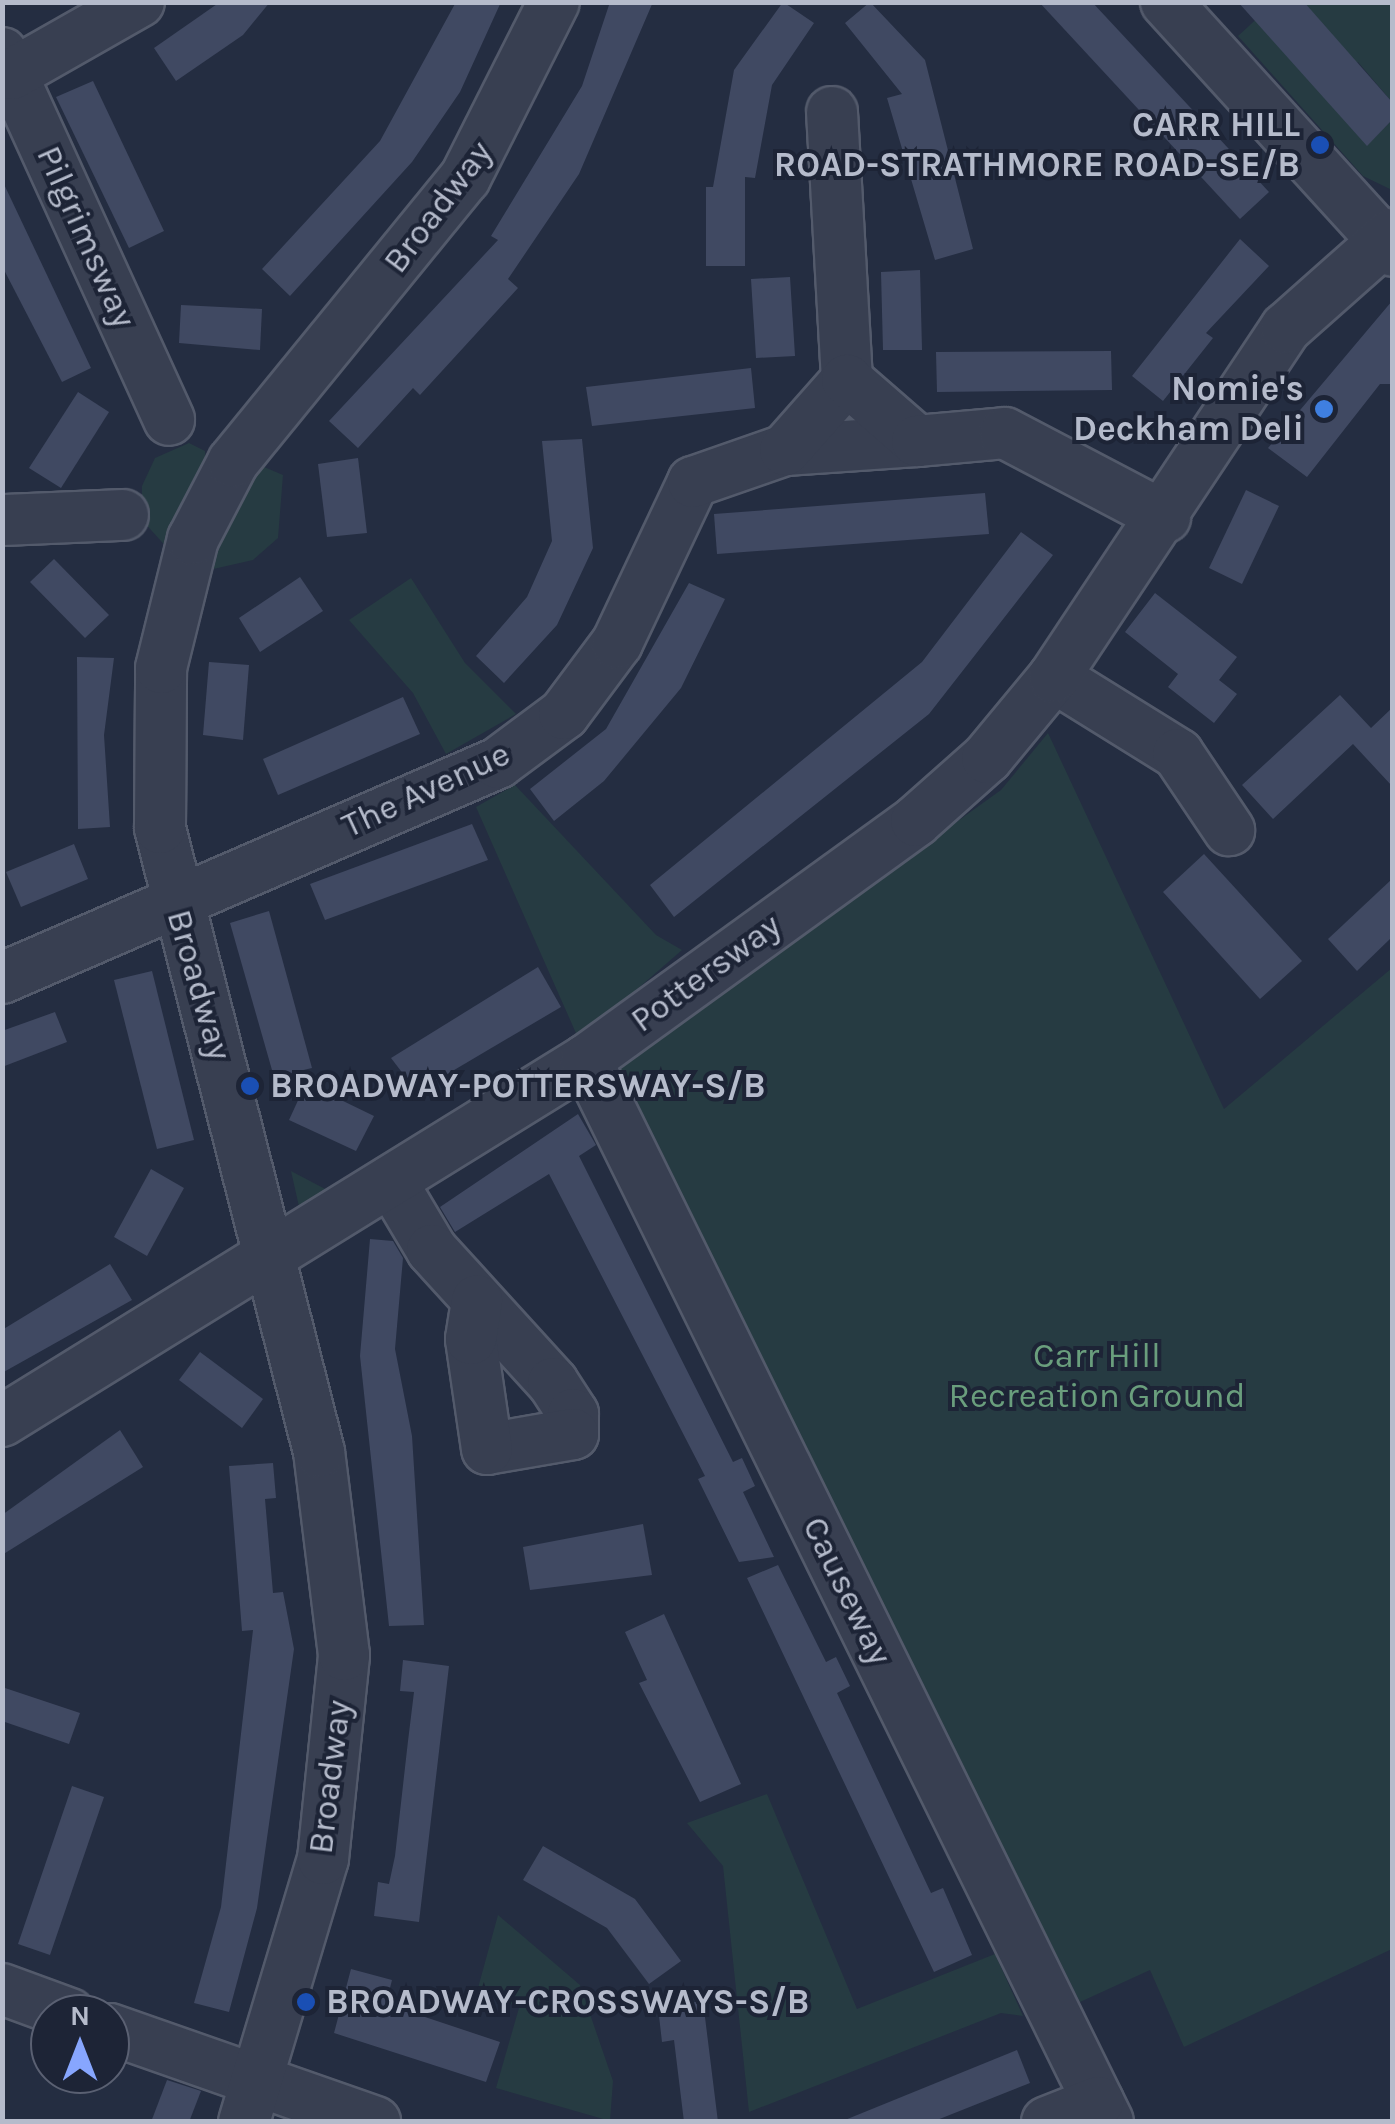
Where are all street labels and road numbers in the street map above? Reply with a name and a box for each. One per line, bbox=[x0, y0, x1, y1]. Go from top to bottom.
street label: Broadway bbox=[375, 133, 501, 281]
street label: Pilgrimsway bbox=[27, 140, 145, 334]
street label: The Avenue bbox=[336, 733, 516, 847]
street label: Broadway bbox=[158, 905, 240, 1065]
street label: Pottersway bbox=[623, 905, 789, 1041]
street label: Causeway bbox=[793, 1510, 901, 1672]
street label: Broadway bbox=[300, 1698, 360, 1856]

